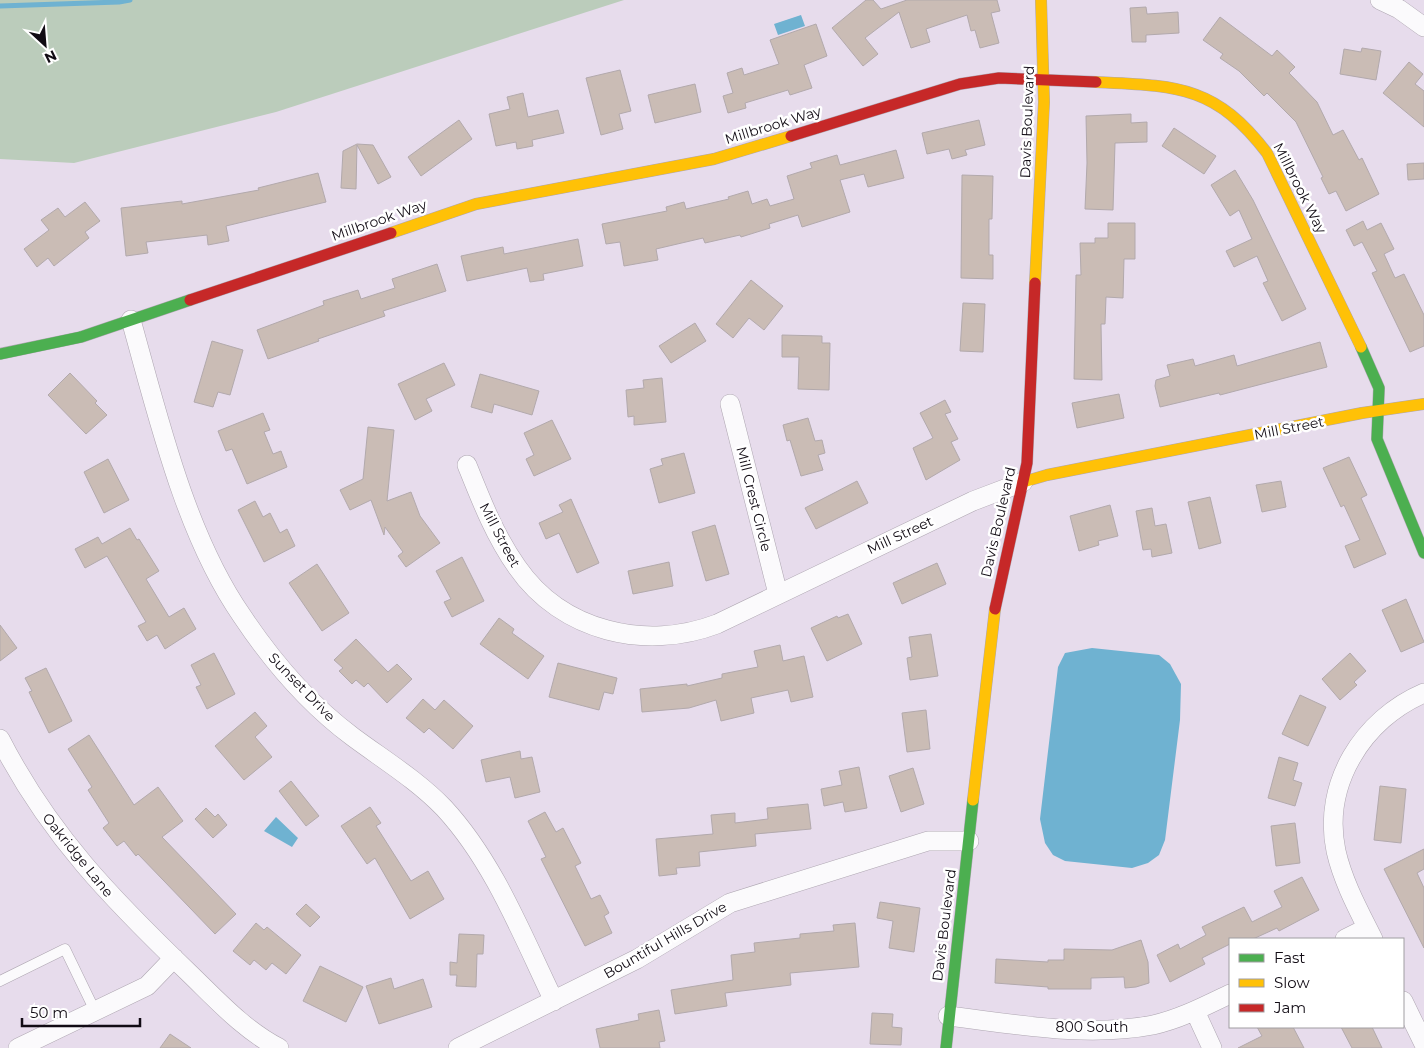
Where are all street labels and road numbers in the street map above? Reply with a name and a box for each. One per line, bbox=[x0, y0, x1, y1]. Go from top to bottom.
street label: Davis Boulevard bbox=[1016, 65, 1038, 179]
street label: Millbrook Way bbox=[723, 102, 824, 148]
street label: Millbrook Way bbox=[1269, 140, 1331, 237]
street label: Millbrook Way bbox=[329, 195, 429, 245]
street label: Mill Street bbox=[1253, 412, 1326, 444]
street label: Mill Crest Circle bbox=[732, 445, 776, 553]
street label: Davis Boulevard bbox=[977, 465, 1019, 579]
street label: Mill Street bbox=[475, 500, 525, 571]
street label: Mill Street bbox=[864, 512, 936, 558]
street label: Sunset Drive bbox=[265, 649, 339, 725]
street label: Oakridge Lane bbox=[39, 809, 117, 901]
street label: Davis Boulevard bbox=[928, 868, 960, 982]
street label: Bountiful Hills Drive bbox=[600, 897, 730, 983]
street label: 800 South bbox=[1055, 1018, 1129, 1036]

